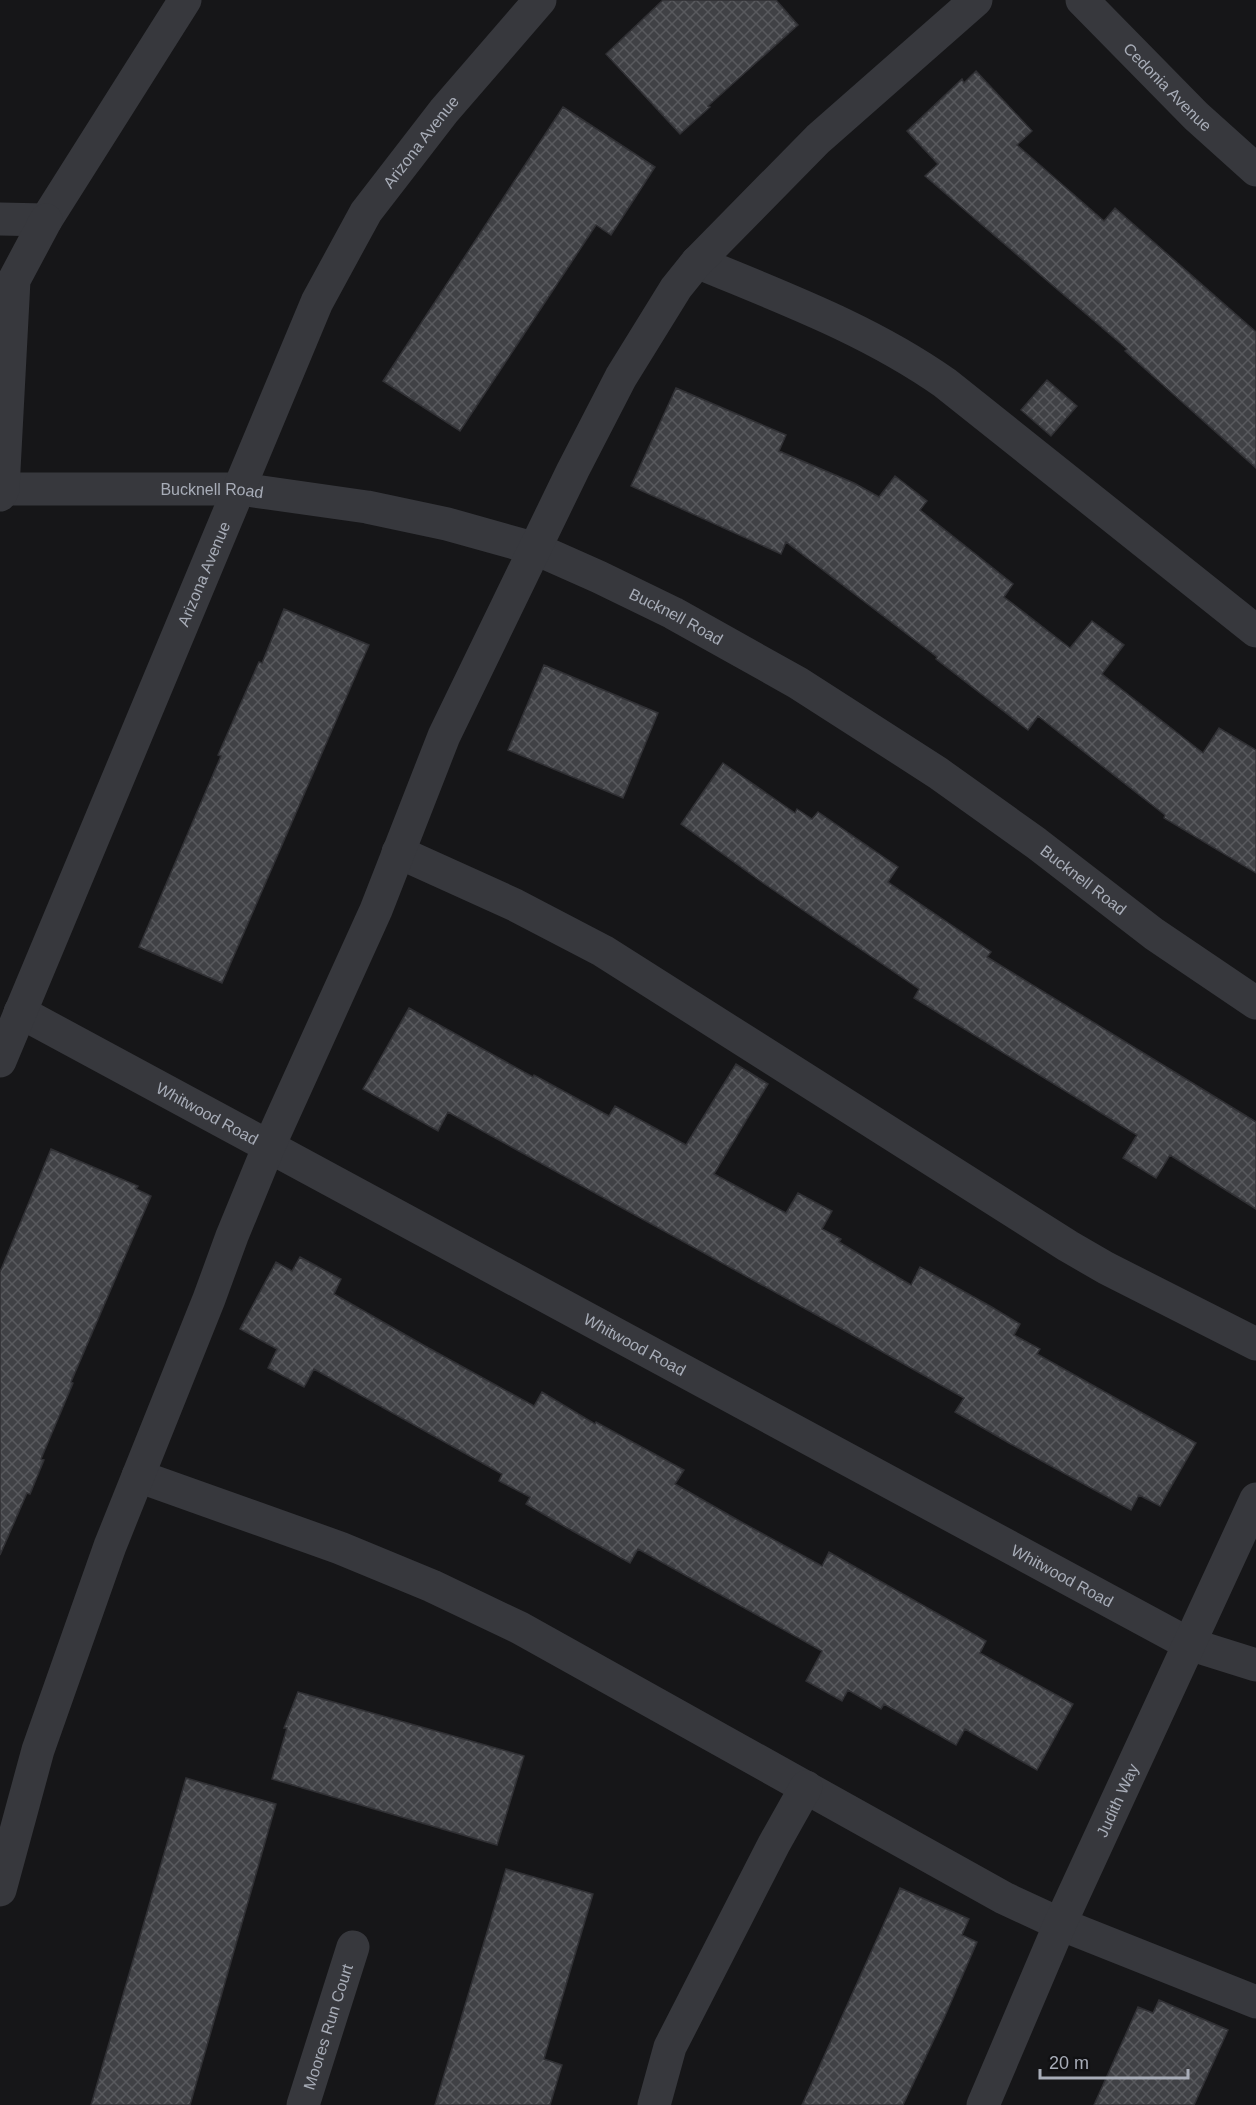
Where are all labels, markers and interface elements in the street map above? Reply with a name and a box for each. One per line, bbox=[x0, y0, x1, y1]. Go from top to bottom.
street label: Cedonia Avenue bbox=[1120, 40, 1215, 135]
street label: Arizona Avenue bbox=[380, 93, 462, 191]
street label: Bucknell Road bbox=[160, 481, 265, 501]
street label: Arizona Avenue bbox=[175, 519, 233, 629]
street label: Bucknell Road bbox=[626, 585, 726, 648]
street label: Bucknell Road bbox=[1037, 842, 1129, 918]
street label: Whitwood Road bbox=[153, 1079, 261, 1148]
street label: Whitwood Road bbox=[581, 1311, 688, 1379]
street label: Whitwood Road bbox=[1008, 1542, 1116, 1610]
street label: Judith Way bbox=[1093, 1761, 1142, 1840]
street label: Moores Run Court bbox=[300, 1962, 356, 2092]
scale bar bbox=[1040, 2042, 1188, 2080]
text: 20 m bbox=[1049, 2053, 1089, 2073]

